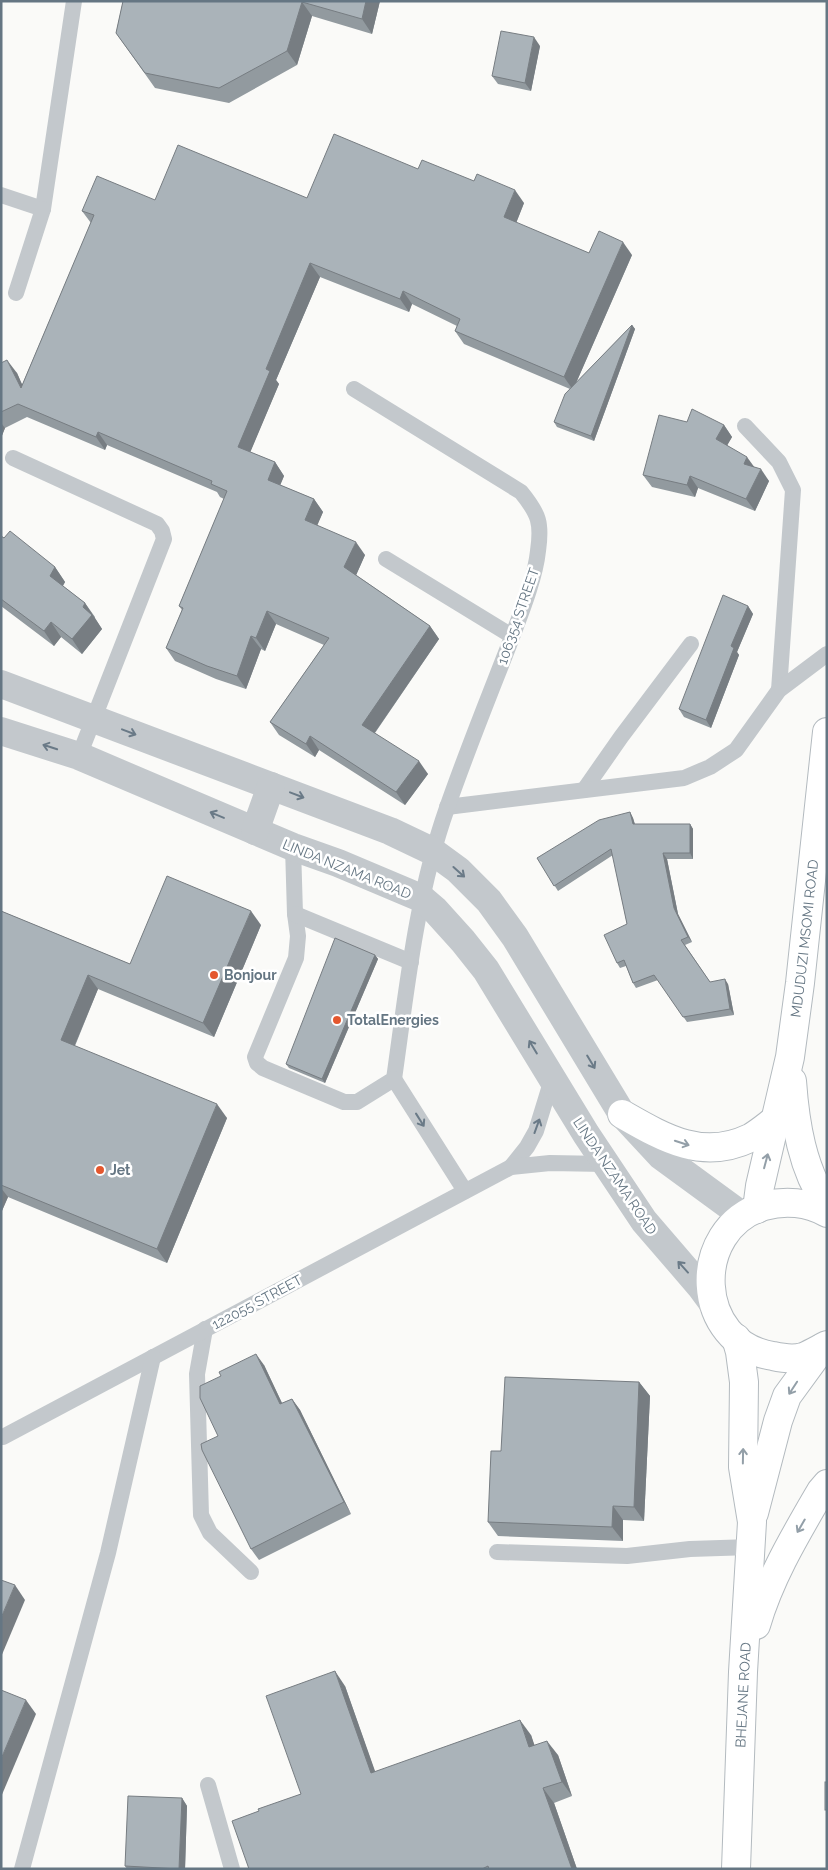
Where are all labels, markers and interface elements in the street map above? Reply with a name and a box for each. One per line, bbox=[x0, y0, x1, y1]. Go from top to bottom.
street label: 106354 STREET bbox=[494, 565, 542, 666]
one-way arrow bbox=[121, 728, 136, 737]
one-way arrow bbox=[43, 741, 59, 751]
one-way arrow bbox=[289, 791, 304, 801]
one-way arrow bbox=[210, 809, 225, 819]
street label: LINDA NZAMA ROAD bbox=[280, 836, 414, 902]
street label: MDUDUZI MSOMI ROAD bbox=[787, 859, 821, 1018]
one-way arrow bbox=[452, 866, 465, 878]
place label: Bonjour bbox=[224, 967, 277, 983]
marker: Bonjour bbox=[208, 969, 220, 981]
place label: TotalEnergies bbox=[347, 1012, 439, 1028]
marker: TotalEnergies bbox=[331, 1014, 343, 1026]
one-way arrow bbox=[527, 1040, 537, 1054]
one-way arrow bbox=[586, 1054, 596, 1068]
one-way arrow bbox=[415, 1113, 425, 1127]
street label: LINDA NZAMA ROAD bbox=[570, 1115, 660, 1237]
one-way arrow bbox=[533, 1119, 542, 1134]
one-way arrow bbox=[673, 1139, 689, 1148]
one-way arrow bbox=[762, 1153, 771, 1169]
place label: Jet bbox=[110, 1162, 131, 1178]
marker: Jet bbox=[94, 1164, 106, 1176]
one-way arrow bbox=[677, 1261, 689, 1274]
street label: 122055 STREET bbox=[209, 1271, 305, 1332]
one-way arrow bbox=[788, 1380, 798, 1394]
one-way arrow bbox=[738, 1449, 748, 1465]
one-way arrow bbox=[796, 1518, 806, 1533]
street label: BHEJANE ROAD bbox=[732, 1642, 754, 1748]

